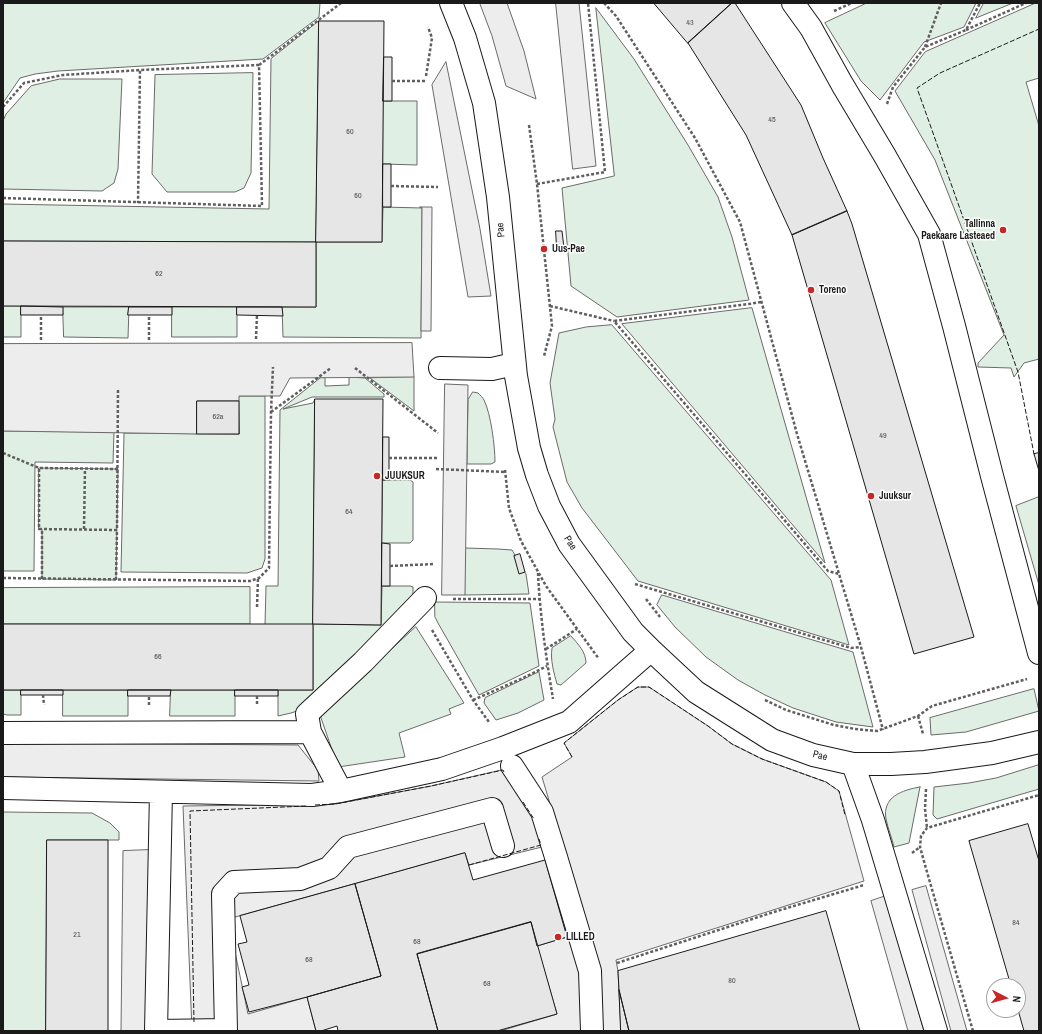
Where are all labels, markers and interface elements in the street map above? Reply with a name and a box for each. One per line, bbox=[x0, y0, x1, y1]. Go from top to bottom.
house number: 43 bbox=[686, 18, 694, 28]
house number: 45 bbox=[768, 115, 776, 125]
house number: 60 bbox=[346, 127, 354, 137]
house number: 60 bbox=[354, 191, 362, 201]
place label: Tallinna Paekaare Lasteaed bbox=[921, 218, 995, 242]
street label: Pae bbox=[494, 222, 508, 238]
marker: Tallinna Paekaare Lasteaed bbox=[998, 225, 1008, 235]
place label: Uus-Pae bbox=[552, 243, 585, 255]
marker: Uus-Pae bbox=[539, 244, 549, 254]
house number: 62 bbox=[155, 269, 163, 279]
place label: Toreno bbox=[819, 284, 846, 296]
marker: Toreno bbox=[806, 285, 816, 295]
house number: 62a bbox=[213, 412, 223, 422]
house number: 49 bbox=[879, 431, 887, 441]
place label: JUUKSUR bbox=[385, 470, 425, 482]
marker: JUUKSUR bbox=[372, 471, 382, 481]
place label: Juuksur bbox=[879, 490, 911, 502]
marker: Juuksur bbox=[866, 491, 876, 501]
house number: 64 bbox=[345, 507, 353, 517]
street label: Pae bbox=[561, 534, 579, 552]
house number: 66 bbox=[154, 652, 162, 662]
street label: Pae bbox=[811, 748, 829, 764]
house number: 84 bbox=[1012, 918, 1020, 928]
house number: 21 bbox=[73, 930, 81, 940]
place label: LILLED bbox=[566, 931, 595, 943]
marker: LILLED bbox=[553, 932, 563, 942]
house number: 68 bbox=[413, 937, 421, 947]
house number: 68 bbox=[305, 955, 313, 965]
house number: 80 bbox=[728, 976, 736, 986]
north arrow bbox=[986, 978, 1026, 1018]
house number: 68 bbox=[483, 979, 491, 989]
text: N bbox=[1010, 995, 1024, 1003]

